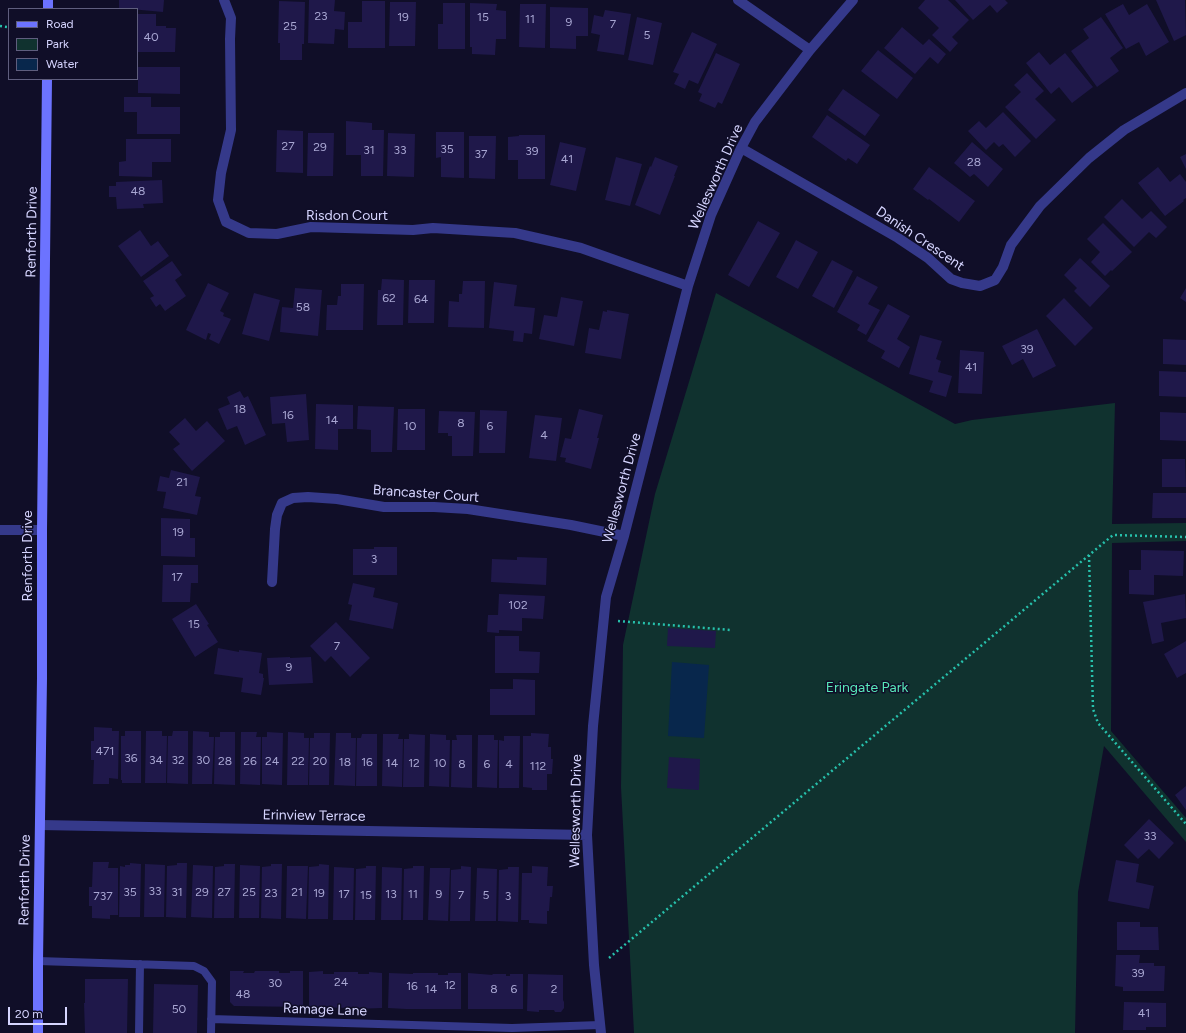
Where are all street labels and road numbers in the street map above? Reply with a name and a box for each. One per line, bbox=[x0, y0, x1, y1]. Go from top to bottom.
street label: Wellesworth Drive bbox=[685, 122, 747, 232]
street label: Renforth Drive bbox=[23, 186, 41, 278]
street label: Danish Crescent bbox=[873, 203, 967, 275]
street label: Risdon Court bbox=[306, 208, 388, 224]
street label: Wellesworth Drive bbox=[599, 431, 645, 545]
street label: Brancaster Court bbox=[372, 482, 480, 506]
street label: Renforth Drive bbox=[20, 510, 36, 602]
street label: Wellesworth Drive bbox=[567, 754, 585, 868]
street label: Erinview Terrace bbox=[262, 807, 366, 825]
street label: Renforth Drive bbox=[16, 834, 34, 926]
street label: Ramage Lane bbox=[283, 1000, 367, 1020]

